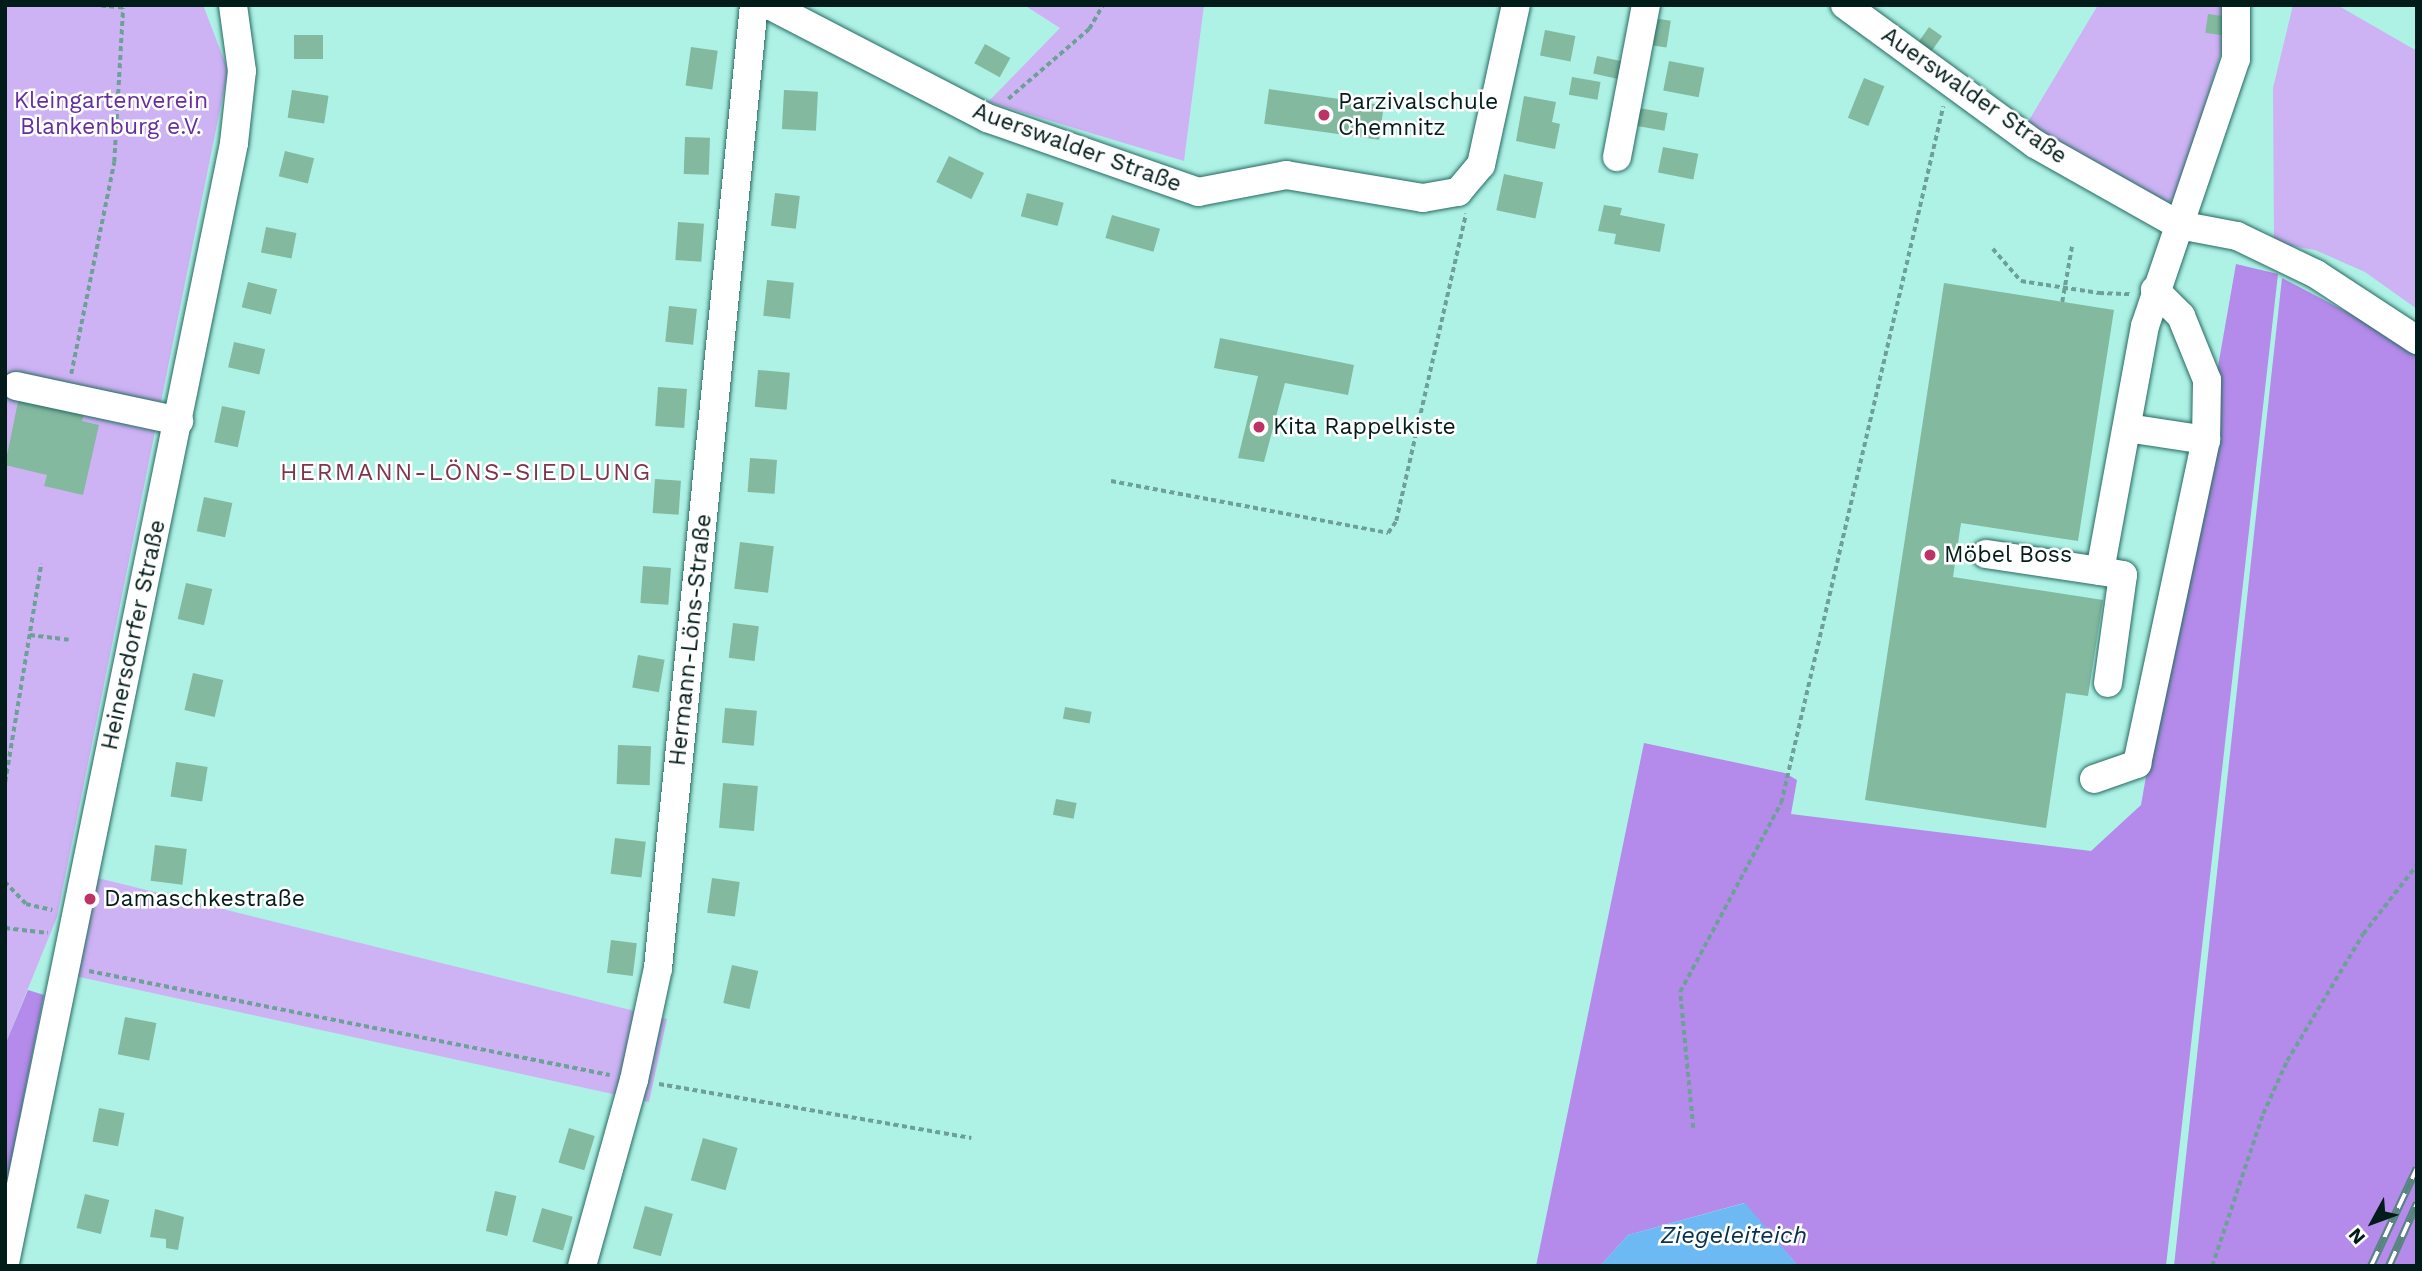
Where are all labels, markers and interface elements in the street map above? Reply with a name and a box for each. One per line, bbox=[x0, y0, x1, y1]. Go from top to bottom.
street label: Auerswalder Straße bbox=[1876, 21, 2072, 171]
park label: Kleingartenverein Blankenburg e.V. bbox=[14, 87, 208, 141]
place label: Parzivalschule Chemnitz bbox=[1338, 88, 1498, 142]
street label: Auerswalder Straße bbox=[969, 97, 1185, 199]
marker: Parzivalschule Chemnitz bbox=[1316, 107, 1332, 123]
place label: Kita Rappelkiste bbox=[1273, 413, 1456, 441]
marker: Kita Rappelkiste bbox=[1251, 419, 1267, 435]
district label: HERMANN-LÖNS-SIEDLUNG bbox=[283, 459, 649, 487]
street label: Hermann-Löns-Straße bbox=[664, 513, 718, 767]
street label: Heinersdorfer Straße bbox=[96, 517, 172, 753]
place label: Möbel Boss bbox=[1944, 541, 2073, 569]
marker: Möbel Boss bbox=[1922, 547, 1938, 563]
place label: Damaschkestraße bbox=[104, 885, 305, 913]
marker: Damaschkestraße bbox=[82, 891, 98, 907]
north arrow bbox=[2338, 1187, 2408, 1257]
water label: Ziegeleiteich bbox=[1661, 1222, 1807, 1250]
text: N bbox=[2343, 1223, 2370, 1249]

